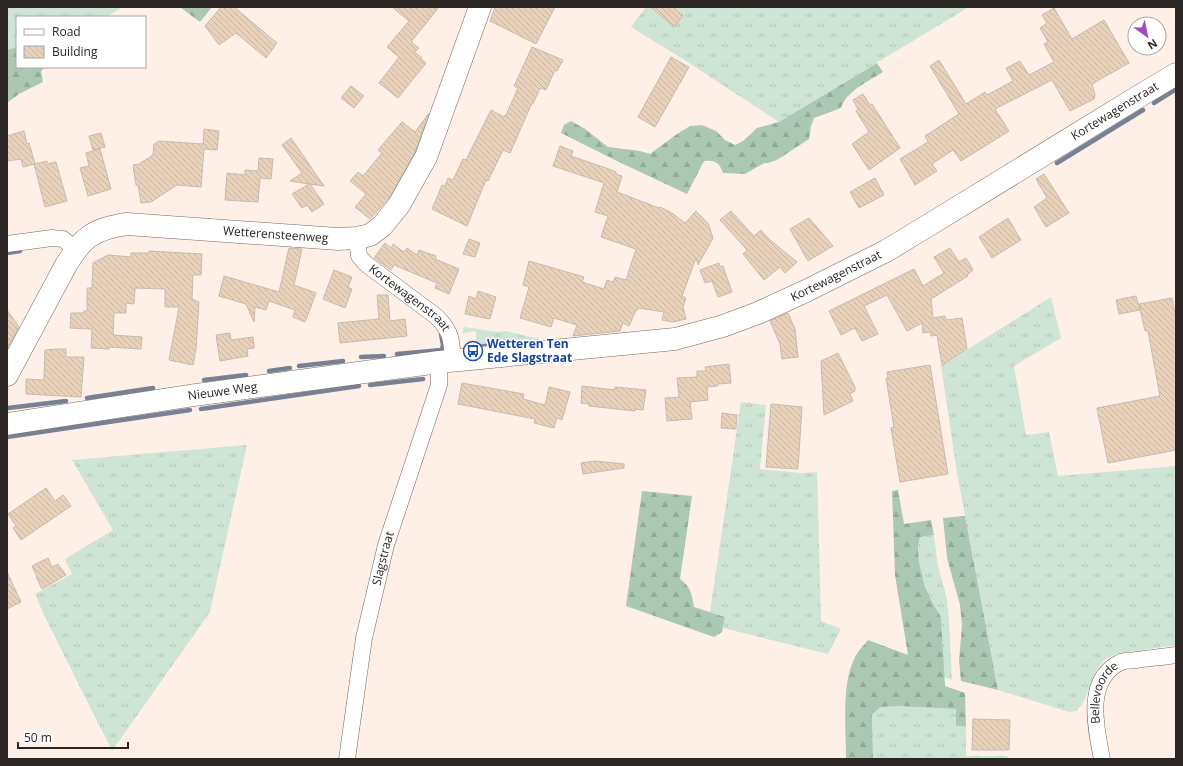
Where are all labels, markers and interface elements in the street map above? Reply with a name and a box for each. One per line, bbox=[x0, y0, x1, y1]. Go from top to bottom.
legend bbox=[16, 16, 146, 68]
north arrow bbox=[1127, 16, 1167, 56]
text: Road bbox=[52, 23, 81, 40]
text: N bbox=[1145, 36, 1161, 54]
text: Building bbox=[52, 43, 98, 60]
street label: Kortewagenstraat bbox=[1068, 77, 1161, 144]
street label: Wetterensteenweg bbox=[222, 222, 329, 246]
street label: Kortewagenstraat bbox=[787, 246, 884, 305]
street label: Kortewagenstraat bbox=[366, 260, 455, 334]
place label: Wetteren Ten Ede Slagstraat bbox=[487, 335, 572, 366]
bus stop icon: Wetteren Ten Ede Slagstraat bbox=[462, 340, 484, 362]
street label: Nieuwe Weg bbox=[187, 378, 259, 404]
street label: Slagstraat bbox=[368, 529, 398, 587]
street label: Bellevoorde bbox=[1086, 657, 1121, 725]
scale bar bbox=[18, 724, 128, 750]
text: 50 m bbox=[24, 729, 52, 746]

